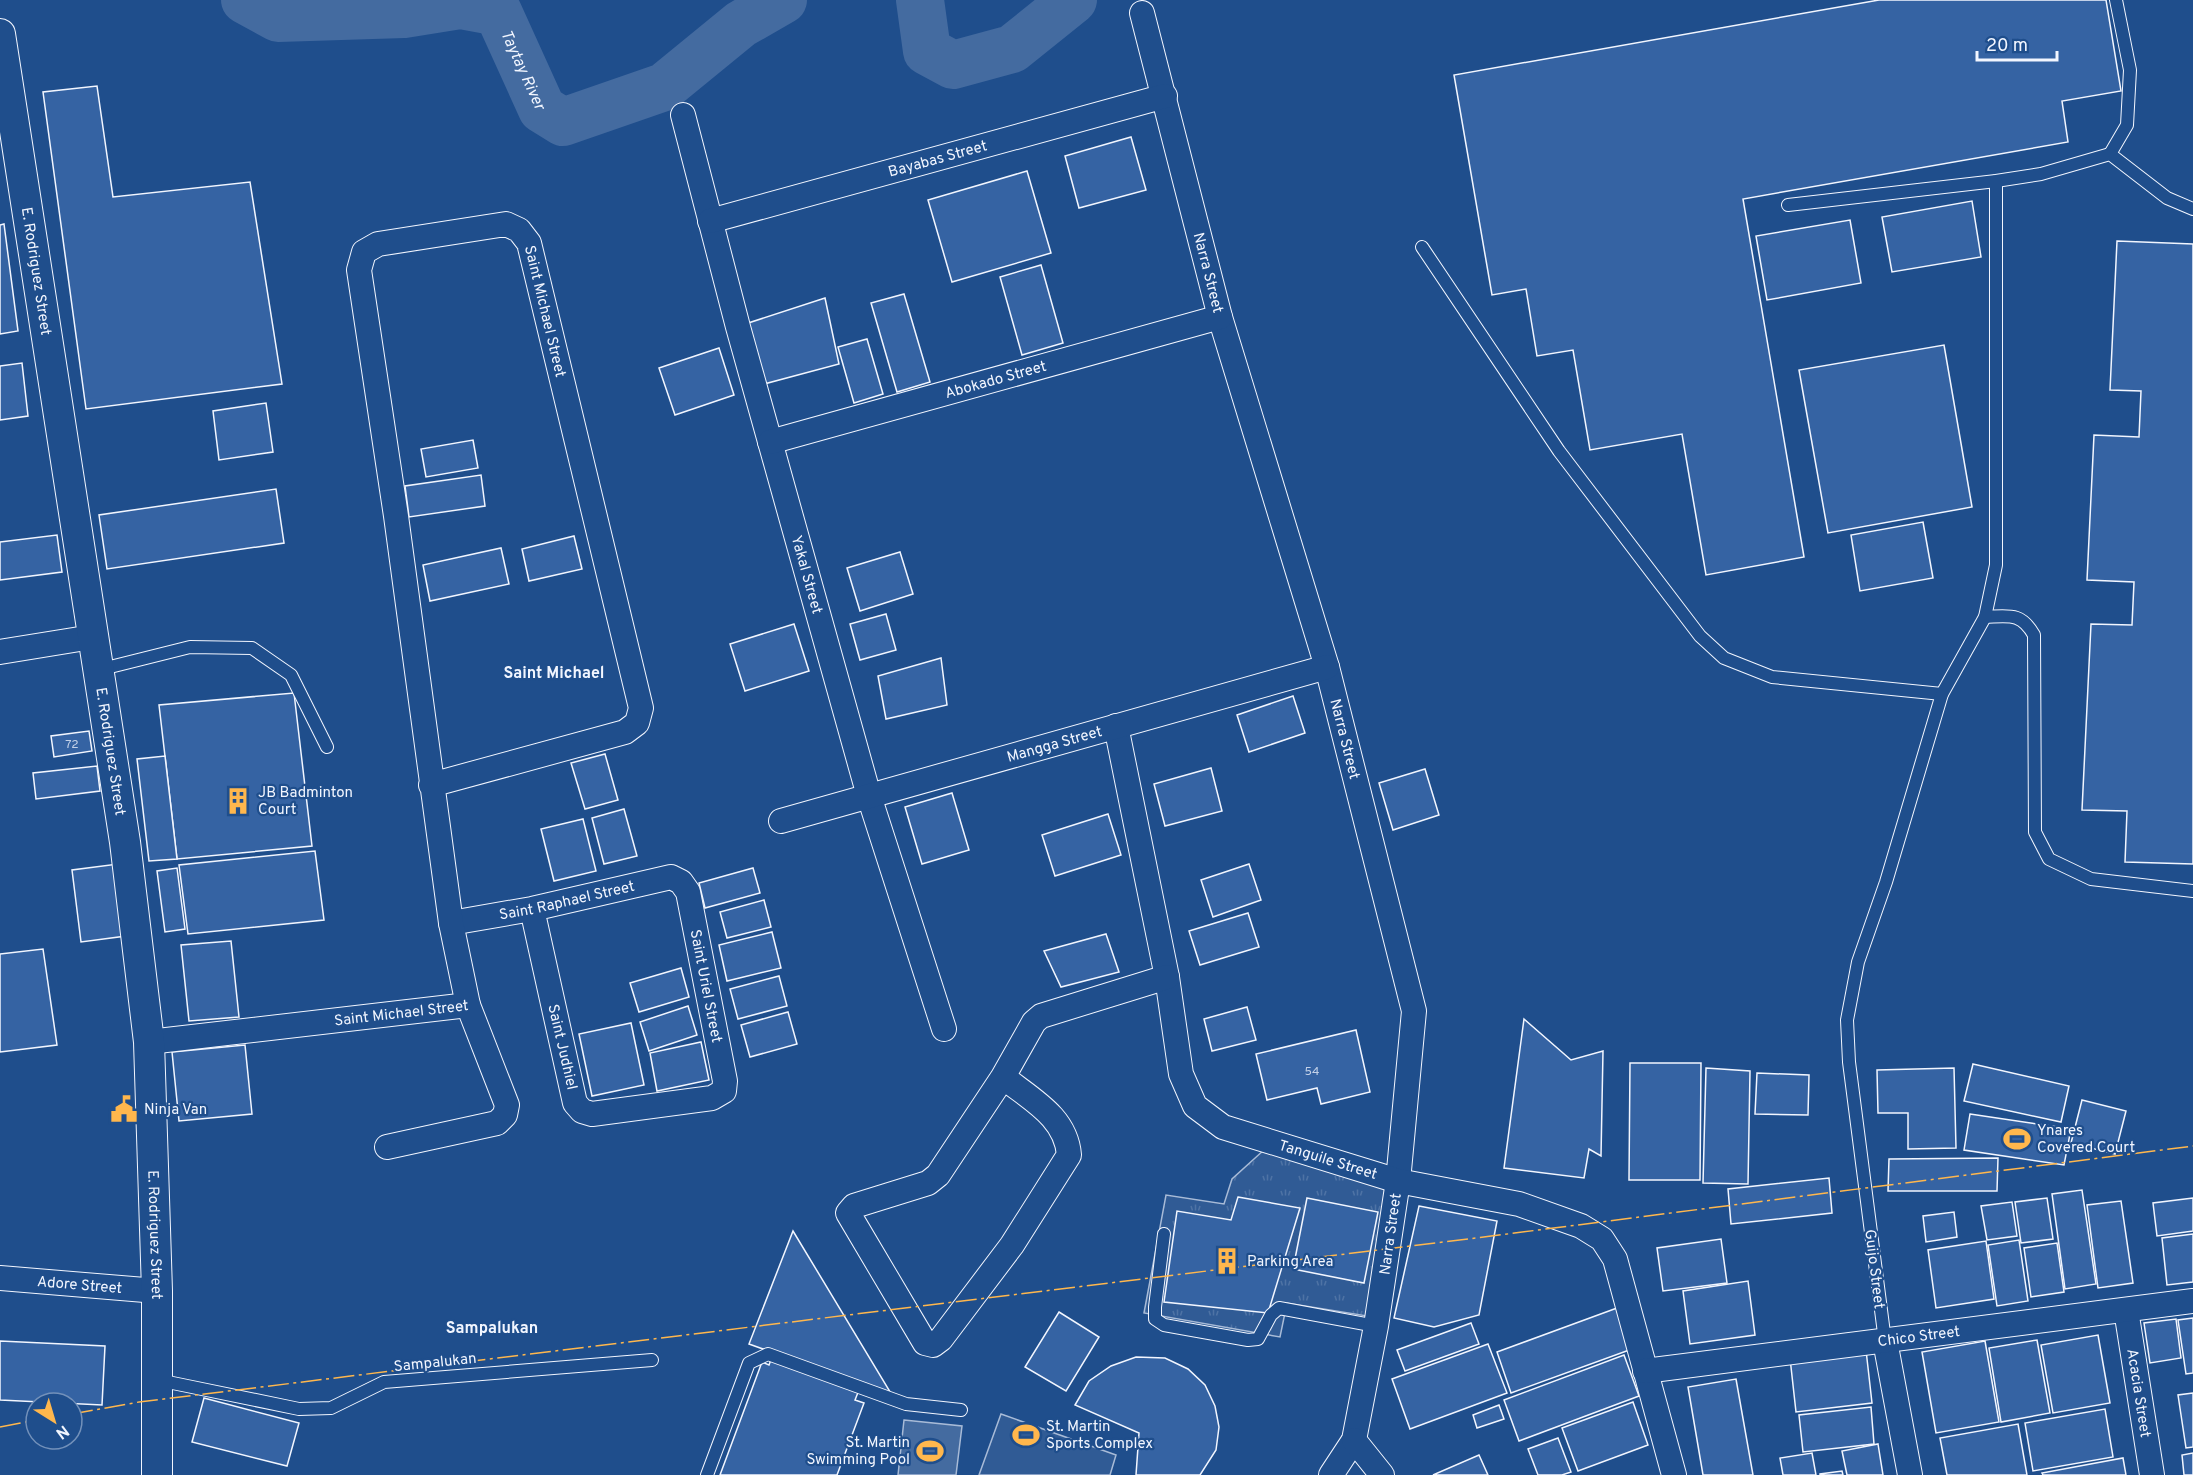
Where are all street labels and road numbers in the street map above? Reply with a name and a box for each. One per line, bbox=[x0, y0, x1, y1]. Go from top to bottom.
street label: Bayabas Street bbox=[886, 137, 990, 183]
street label: E. Rodriguez Street bbox=[16, 206, 54, 337]
street label: Narra Street bbox=[1188, 231, 1227, 315]
street label: Saint Michael Street bbox=[519, 244, 569, 380]
street label: Abokado Street bbox=[943, 358, 1049, 404]
street label: Yakal Street bbox=[786, 533, 826, 616]
street label: E. Rodriguez Street bbox=[90, 686, 129, 817]
street label: Narra Street bbox=[1324, 697, 1363, 782]
street label: Mangga Street bbox=[1005, 723, 1105, 768]
street label: Saint Raphael Street bbox=[498, 878, 637, 926]
street label: Saint Uriel Street bbox=[685, 928, 725, 1045]
street label: Saint Michael Street bbox=[333, 997, 470, 1031]
street label: Saint Judhiel bbox=[542, 1003, 581, 1092]
street label: Tanguile Street bbox=[1276, 1137, 1379, 1185]
street label: E. Rodriguez Street bbox=[142, 1170, 165, 1299]
street label: Narra Street bbox=[1376, 1192, 1407, 1276]
street label: Guijo Street bbox=[1859, 1228, 1888, 1310]
street label: Adore Street bbox=[36, 1273, 123, 1299]
street label: Chico Street bbox=[1877, 1323, 1961, 1352]
street label: Acacia Street bbox=[2121, 1347, 2154, 1439]
street label: Sampalukan bbox=[393, 1350, 477, 1377]

